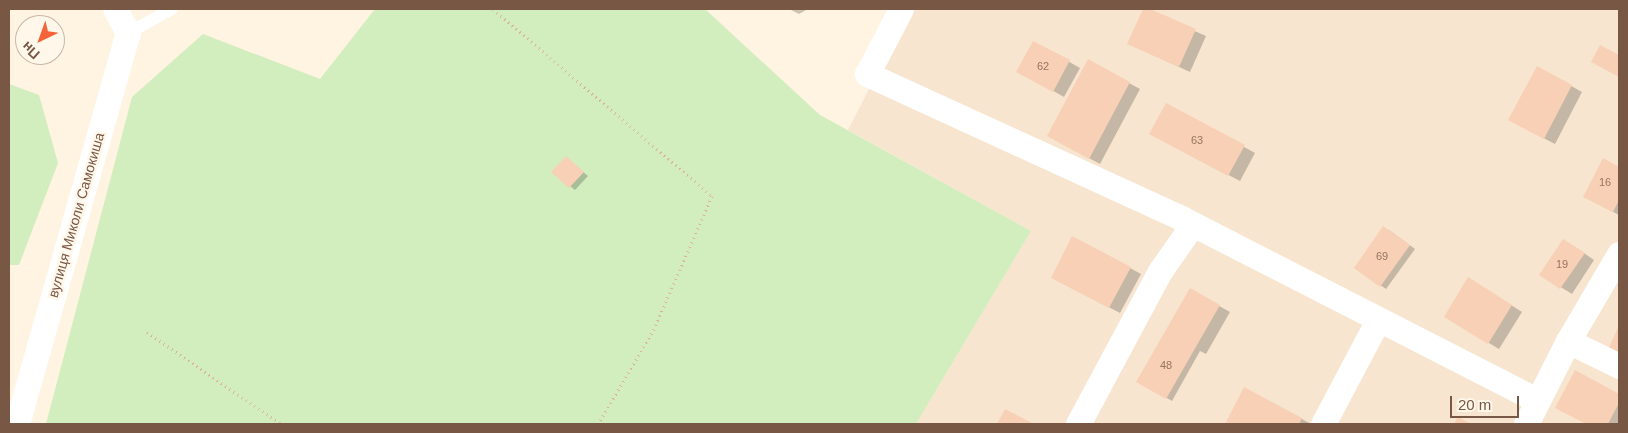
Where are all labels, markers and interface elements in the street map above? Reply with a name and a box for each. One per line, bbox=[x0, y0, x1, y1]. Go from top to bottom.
north arrow bbox=[15, 15, 65, 65]
text: Пн bbox=[18, 38, 43, 63]
house number: 62 bbox=[1037, 59, 1049, 73]
street label: вулиця Миколи Самокиша bbox=[44, 131, 108, 299]
house number: 63 bbox=[1191, 133, 1203, 147]
house number: 16 bbox=[1599, 175, 1611, 189]
house number: 69 bbox=[1376, 249, 1388, 263]
house number: 19 bbox=[1556, 257, 1568, 271]
house number: 48 bbox=[1160, 358, 1172, 372]
scale bar bbox=[1453, 386, 1522, 418]
text: 20 m bbox=[1458, 396, 1491, 413]

